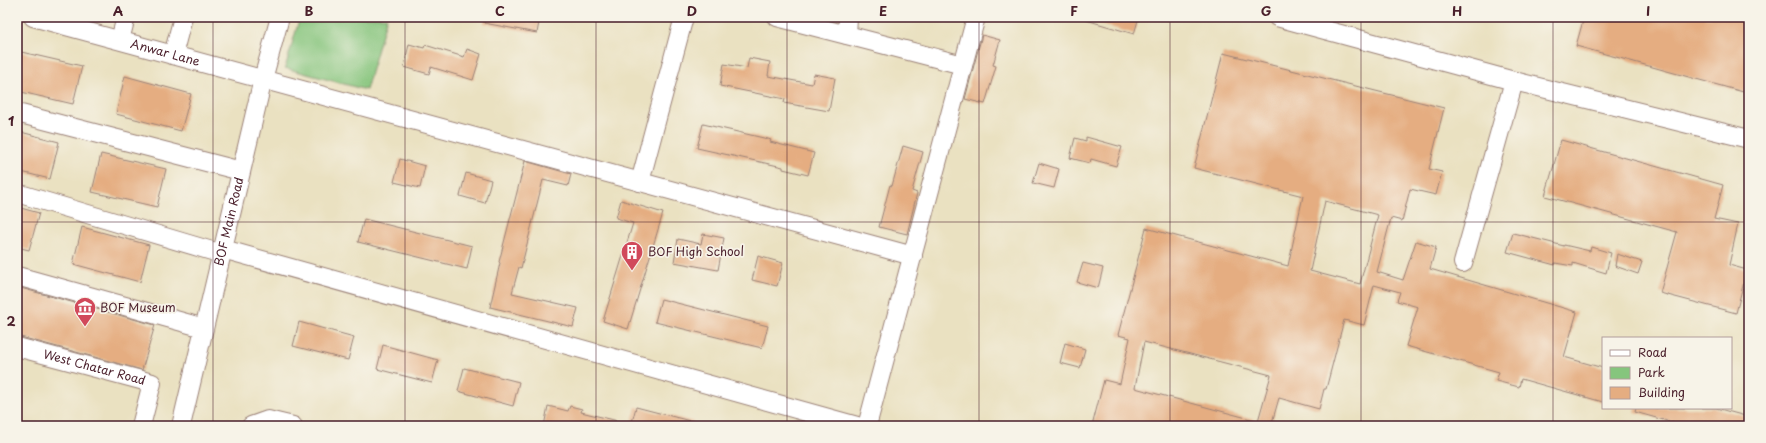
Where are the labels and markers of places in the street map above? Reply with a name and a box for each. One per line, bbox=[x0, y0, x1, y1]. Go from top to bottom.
building icon: BOF High School bbox=[619, 239, 645, 272]
place label: BOF High School bbox=[648, 242, 744, 260]
museum icon: BOF Museum bbox=[72, 295, 98, 328]
place label: BOF Museum bbox=[100, 298, 176, 316]

